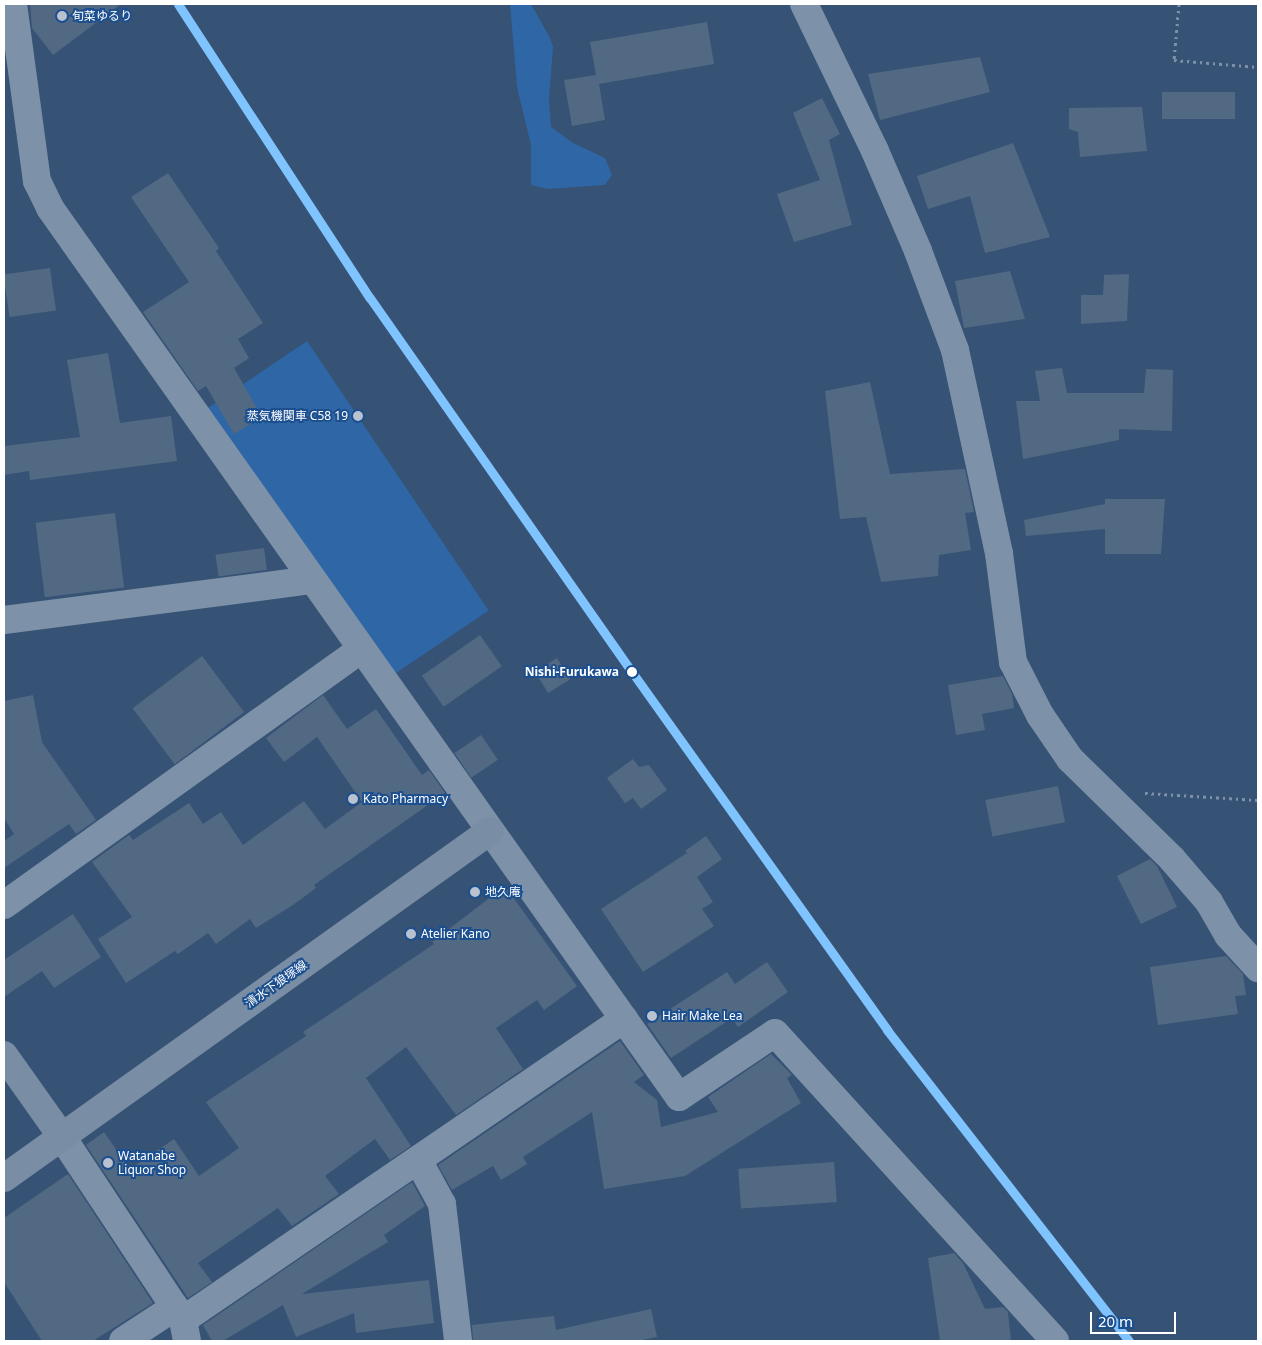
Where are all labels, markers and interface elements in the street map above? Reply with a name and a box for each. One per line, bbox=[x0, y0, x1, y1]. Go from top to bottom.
place label: 旬菜ゆるり bbox=[72, 9, 132, 23]
marker: 旬菜ゆるり bbox=[56, 10, 68, 22]
place label: 蒸気機関車 C58 19 bbox=[247, 409, 348, 423]
marker: 蒸気機関車 C58 19 bbox=[352, 410, 364, 422]
marker: Nishi-Furukawa bbox=[623, 663, 641, 681]
place label: Nishi-Furukawa bbox=[525, 665, 619, 679]
place label: Kato Pharmacy bbox=[363, 792, 448, 806]
marker: Kato Pharmacy bbox=[347, 793, 359, 805]
place label: 地久庵 bbox=[485, 885, 521, 899]
marker: 地久庵 bbox=[469, 886, 481, 898]
place label: Atelier Kano bbox=[421, 927, 490, 941]
marker: Atelier Kano bbox=[405, 928, 417, 940]
street label: 清水下狼塚線 bbox=[242, 957, 310, 1011]
place label: Hair Make Lea bbox=[662, 1009, 742, 1023]
marker: Hair Make Lea bbox=[646, 1010, 658, 1022]
place label: Watanabe Liquor Shop bbox=[118, 1149, 186, 1177]
marker: Watanabe Liquor Shop bbox=[102, 1157, 114, 1169]
scale bar bbox=[1092, 1302, 1178, 1334]
text: 20 m bbox=[1098, 1311, 1133, 1331]

